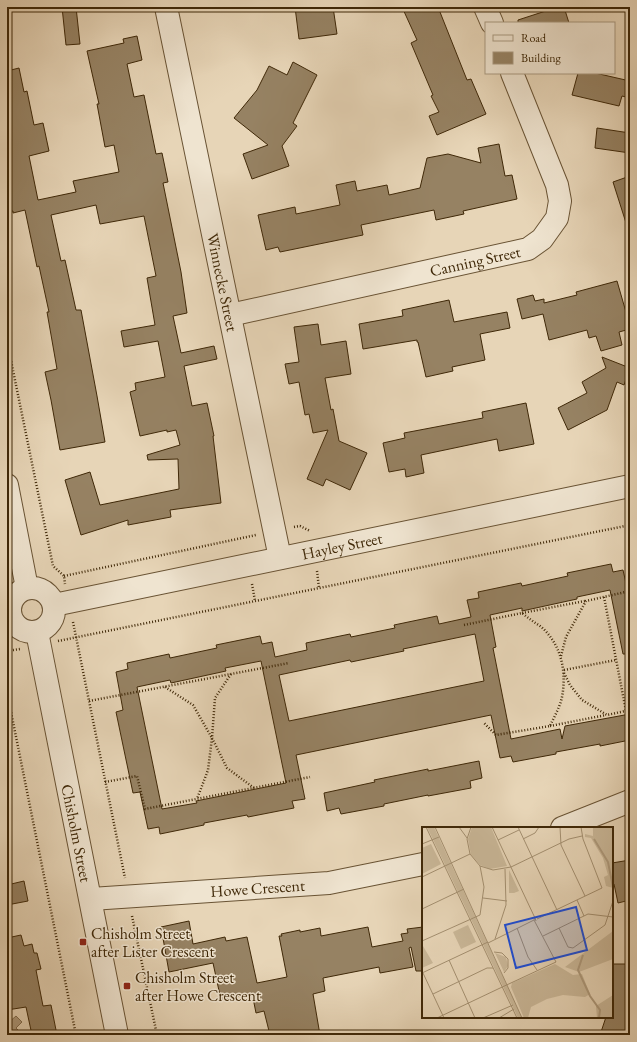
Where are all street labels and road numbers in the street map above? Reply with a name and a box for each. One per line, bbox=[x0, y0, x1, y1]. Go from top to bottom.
street label: Winnecke Street bbox=[202, 231, 243, 333]
street label: Canning Street bbox=[428, 241, 523, 281]
street label: Hayley Street bbox=[300, 527, 384, 565]
street label: Chisholm Street bbox=[56, 782, 96, 884]
street label: Howe Crescent bbox=[210, 875, 306, 902]

